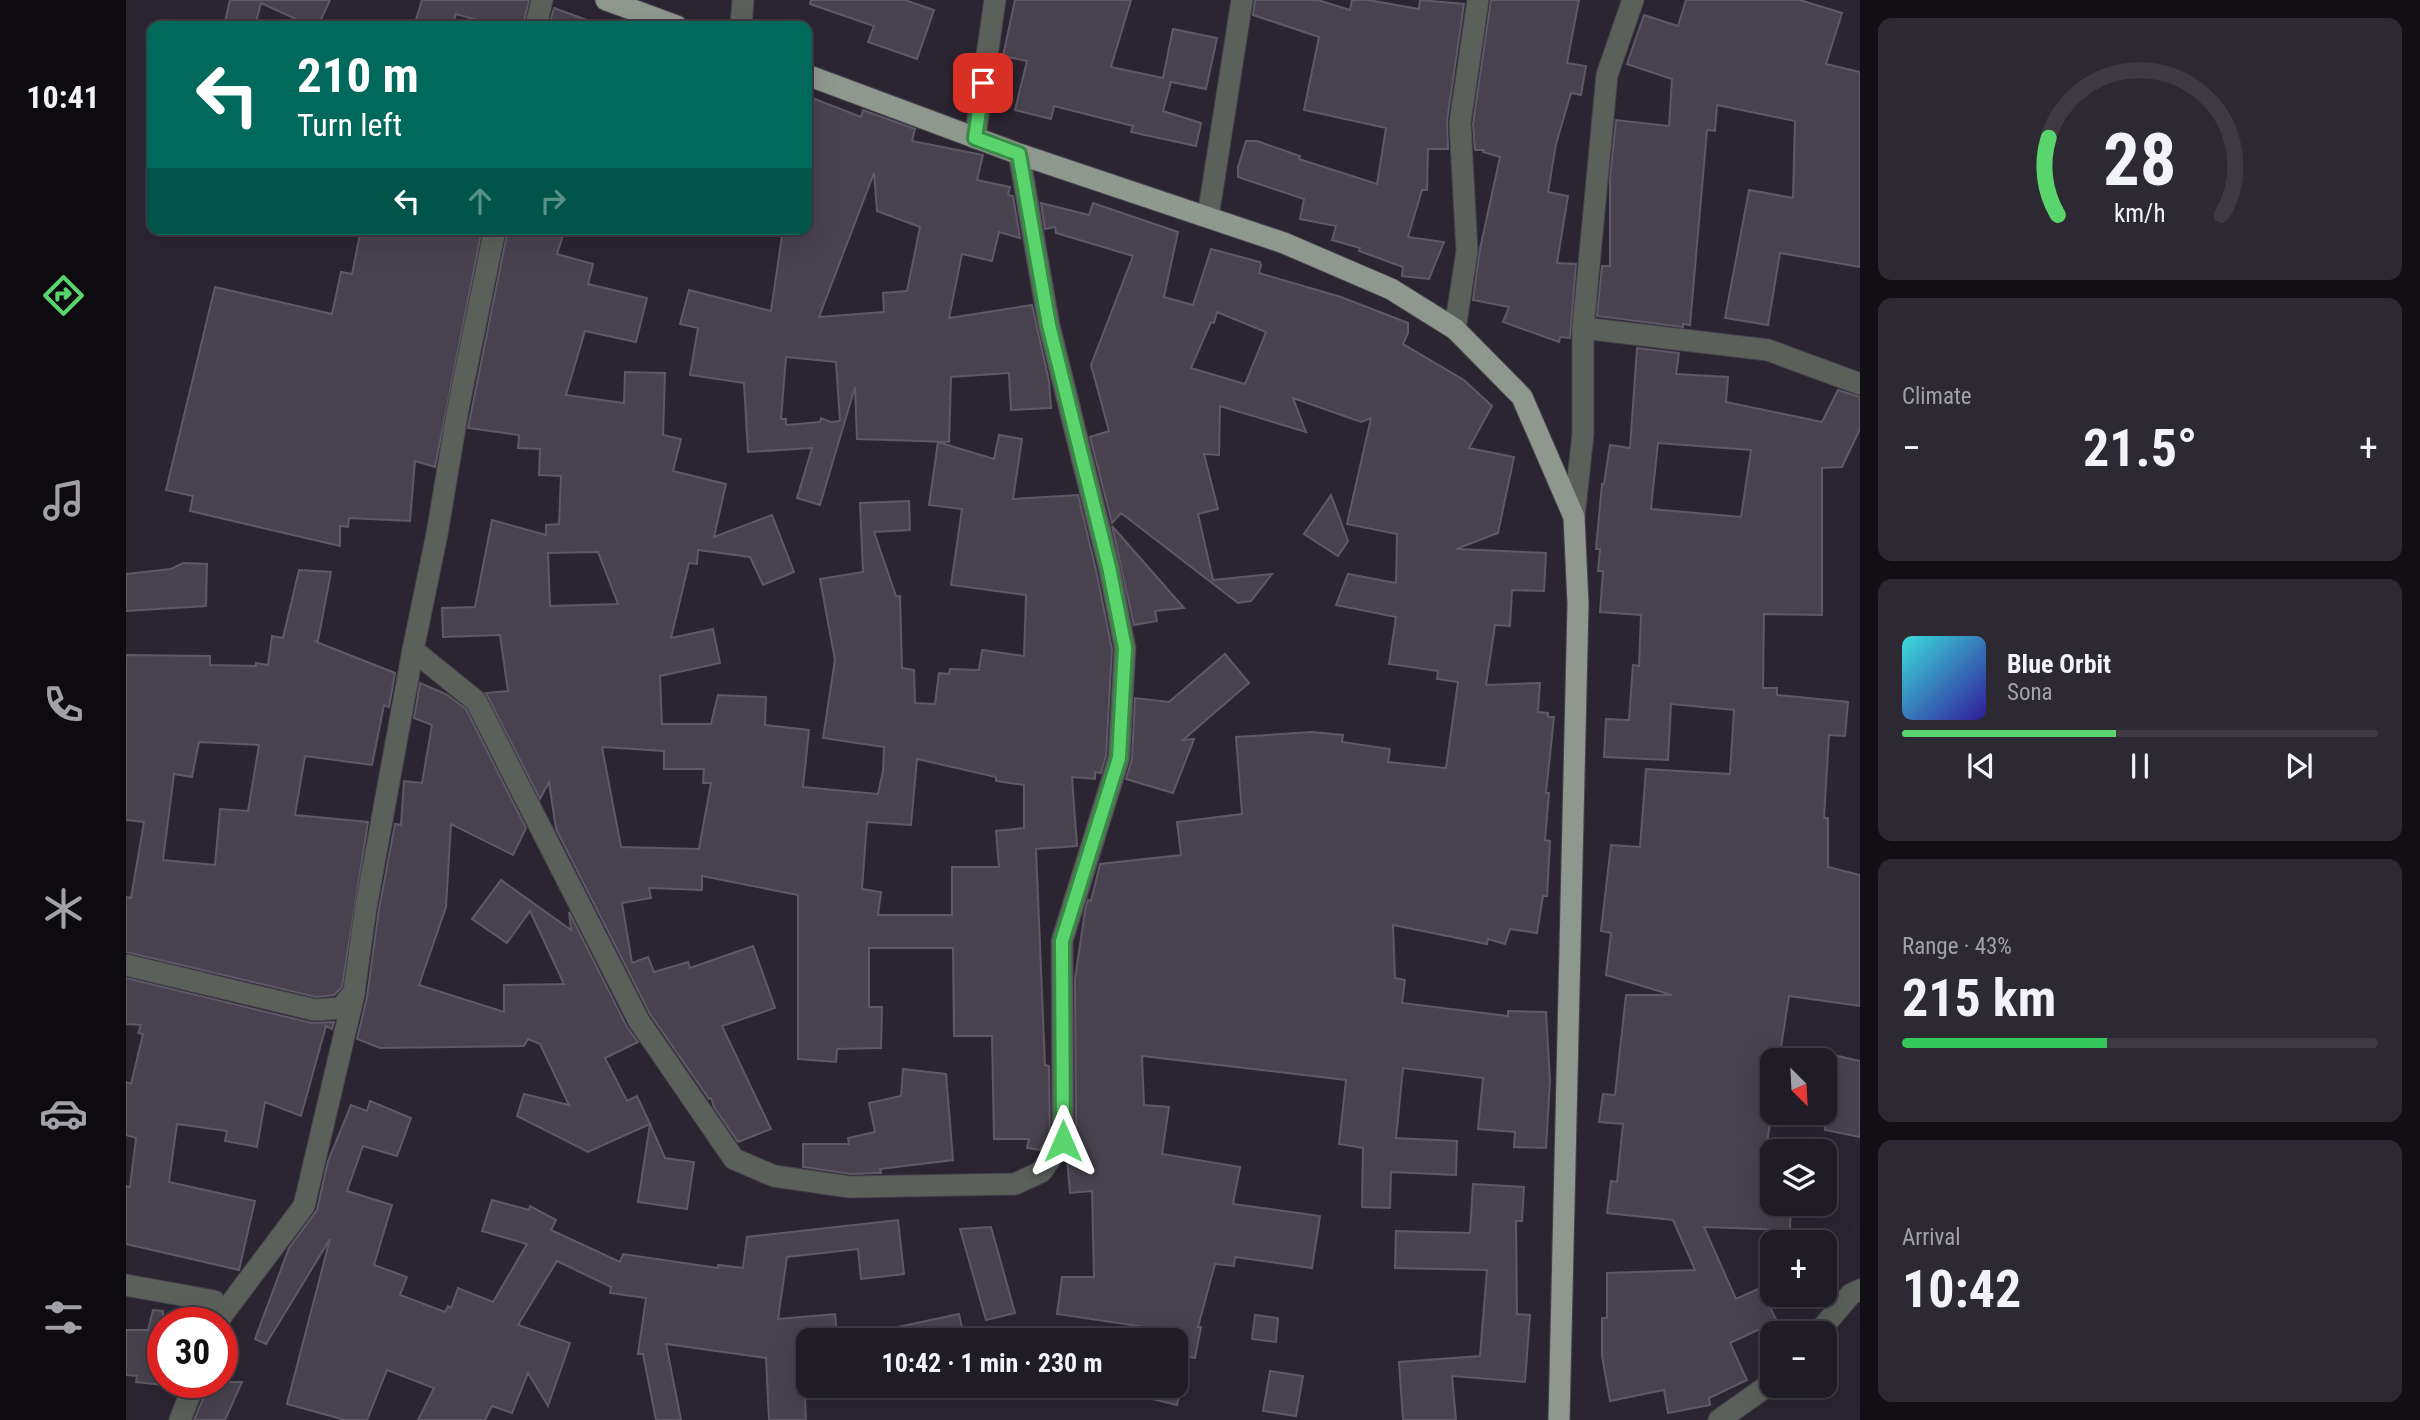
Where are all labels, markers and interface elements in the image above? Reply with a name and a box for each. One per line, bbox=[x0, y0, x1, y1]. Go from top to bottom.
text: 210 m bbox=[297, 47, 419, 104]
icon: left bbox=[182, 49, 273, 140]
pin bbox=[953, 53, 1013, 113]
icon: arrive bbox=[964, 64, 1002, 102]
text: 10:41 bbox=[26, 78, 100, 116]
text: Turn left bbox=[297, 106, 402, 144]
text: 28 bbox=[2103, 118, 2177, 204]
icon: left bbox=[388, 182, 426, 220]
icon: ahead bbox=[461, 182, 499, 220]
icon: right bbox=[534, 182, 572, 220]
text: km/h bbox=[2114, 199, 2166, 228]
icon: directions bbox=[39, 271, 88, 320]
text: Climate bbox=[1902, 383, 1972, 410]
text: 21.5° bbox=[2083, 418, 2197, 479]
text: − bbox=[1902, 426, 1921, 470]
text: + bbox=[2359, 426, 2378, 470]
icon: music bbox=[39, 476, 88, 525]
text: Blue Orbit bbox=[2007, 649, 2111, 679]
text: Sona bbox=[2007, 679, 2053, 706]
icon: phone bbox=[39, 680, 88, 729]
icon: previous bbox=[1962, 747, 2000, 785]
icon: pause bbox=[2121, 747, 2159, 785]
icon: next bbox=[2280, 747, 2318, 785]
icon: climate bbox=[39, 884, 88, 933]
text: Range · 43% bbox=[1902, 933, 2012, 960]
text: 215 km bbox=[1902, 968, 2056, 1029]
north arrow bbox=[1760, 1048, 1838, 1125]
map controls bbox=[1760, 1048, 1837, 1398]
icon: car bbox=[39, 1089, 88, 1138]
position arrow bbox=[1026, 1104, 1100, 1178]
button: layers bbox=[1760, 1139, 1837, 1216]
text: Arrival bbox=[1902, 1224, 1961, 1251]
button: + bbox=[1760, 1230, 1837, 1307]
text: 10:42 bbox=[1902, 1259, 2021, 1320]
icon: filters bbox=[39, 1293, 88, 1342]
speed limit sign: 30 bbox=[147, 1307, 238, 1398]
button: − bbox=[1760, 1321, 1837, 1398]
text: 10:42 · 1 min · 230 m bbox=[882, 1348, 1102, 1378]

